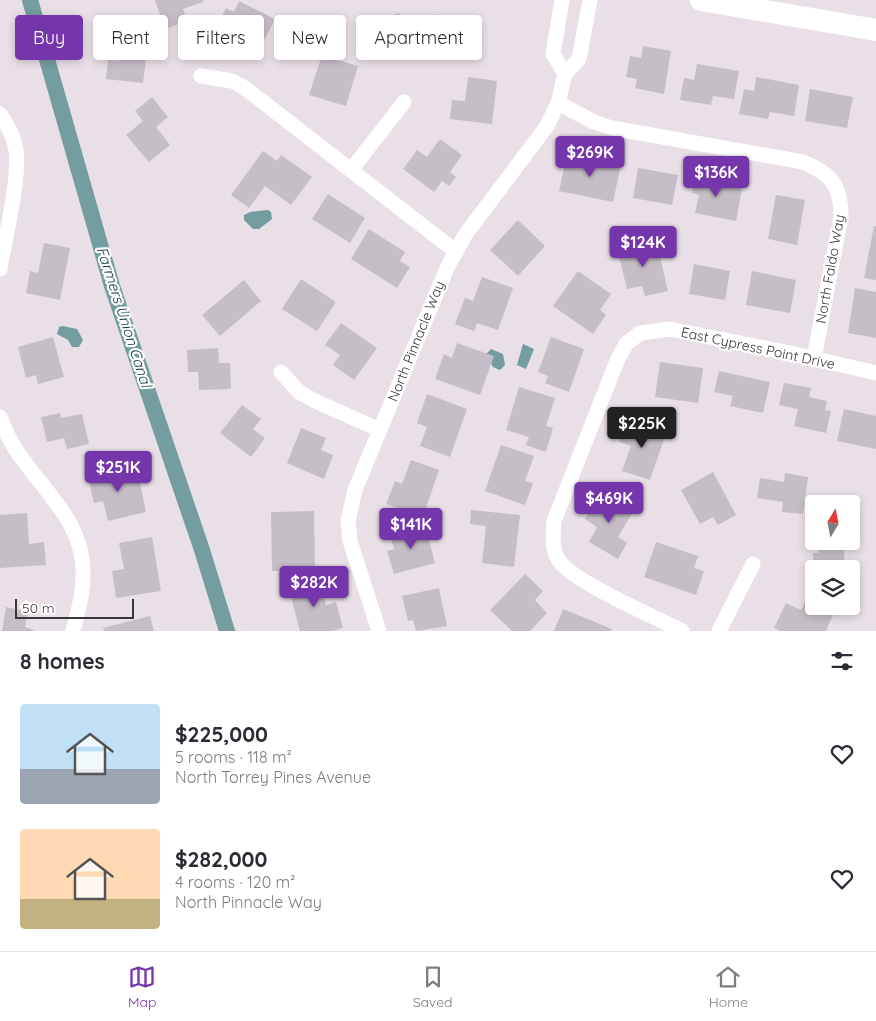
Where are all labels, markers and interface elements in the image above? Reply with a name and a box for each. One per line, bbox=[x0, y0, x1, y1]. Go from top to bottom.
chip: Buy bbox=[15, 15, 83, 60]
chip: Rent bbox=[93, 15, 168, 60]
chip: Filters bbox=[178, 15, 264, 60]
chip: New bbox=[274, 15, 346, 60]
chip: Apartment bbox=[356, 15, 482, 60]
pin: $269K bbox=[555, 136, 625, 178]
text: $269K bbox=[566, 142, 614, 162]
pin: $136K bbox=[681, 156, 751, 198]
text: $136K bbox=[694, 162, 738, 182]
street label: North Faldo Way bbox=[812, 213, 848, 325]
pin: $124K bbox=[608, 226, 678, 268]
text: $124K bbox=[621, 232, 665, 252]
water label: Farmers Union Canal bbox=[93, 244, 157, 391]
street label: North Pinnacle Way bbox=[384, 278, 448, 404]
street label: East Cypress Point Drive bbox=[679, 323, 837, 373]
pin: $225K bbox=[607, 406, 677, 449]
text: $225K bbox=[618, 413, 666, 433]
pin: $251K bbox=[83, 450, 153, 493]
text: $251K bbox=[96, 457, 140, 477]
pin: $469K bbox=[574, 482, 644, 524]
text: $469K bbox=[585, 488, 633, 508]
north arrow bbox=[805, 495, 860, 550]
map controls bbox=[805, 495, 860, 615]
pin: $141K bbox=[376, 508, 446, 550]
text: $141K bbox=[390, 514, 432, 534]
button: layers bbox=[805, 560, 860, 615]
pin: $282K bbox=[279, 566, 349, 608]
text: $282K bbox=[290, 572, 338, 592]
scale bar bbox=[15, 596, 134, 619]
text: 50 m bbox=[22, 599, 55, 617]
icon: filters bbox=[828, 647, 856, 675]
text: 8 homes bbox=[20, 648, 105, 674]
text: $225,000 bbox=[175, 721, 268, 747]
icon: home bbox=[60, 724, 120, 784]
icon: heart bbox=[828, 740, 856, 768]
text: 5 rooms · 118 m² bbox=[175, 747, 292, 767]
text: North Torrey Pines Avenue bbox=[175, 767, 371, 787]
text: $282,000 bbox=[175, 846, 267, 872]
icon: home bbox=[60, 849, 120, 909]
icon: heart bbox=[828, 865, 856, 893]
text: 4 rooms · 120 m² bbox=[175, 872, 295, 892]
text: North Pinnacle Way bbox=[175, 892, 322, 912]
tab: Map bbox=[128, 963, 157, 1011]
tab: Saved bbox=[413, 963, 453, 1011]
tab: Home bbox=[709, 963, 748, 1011]

